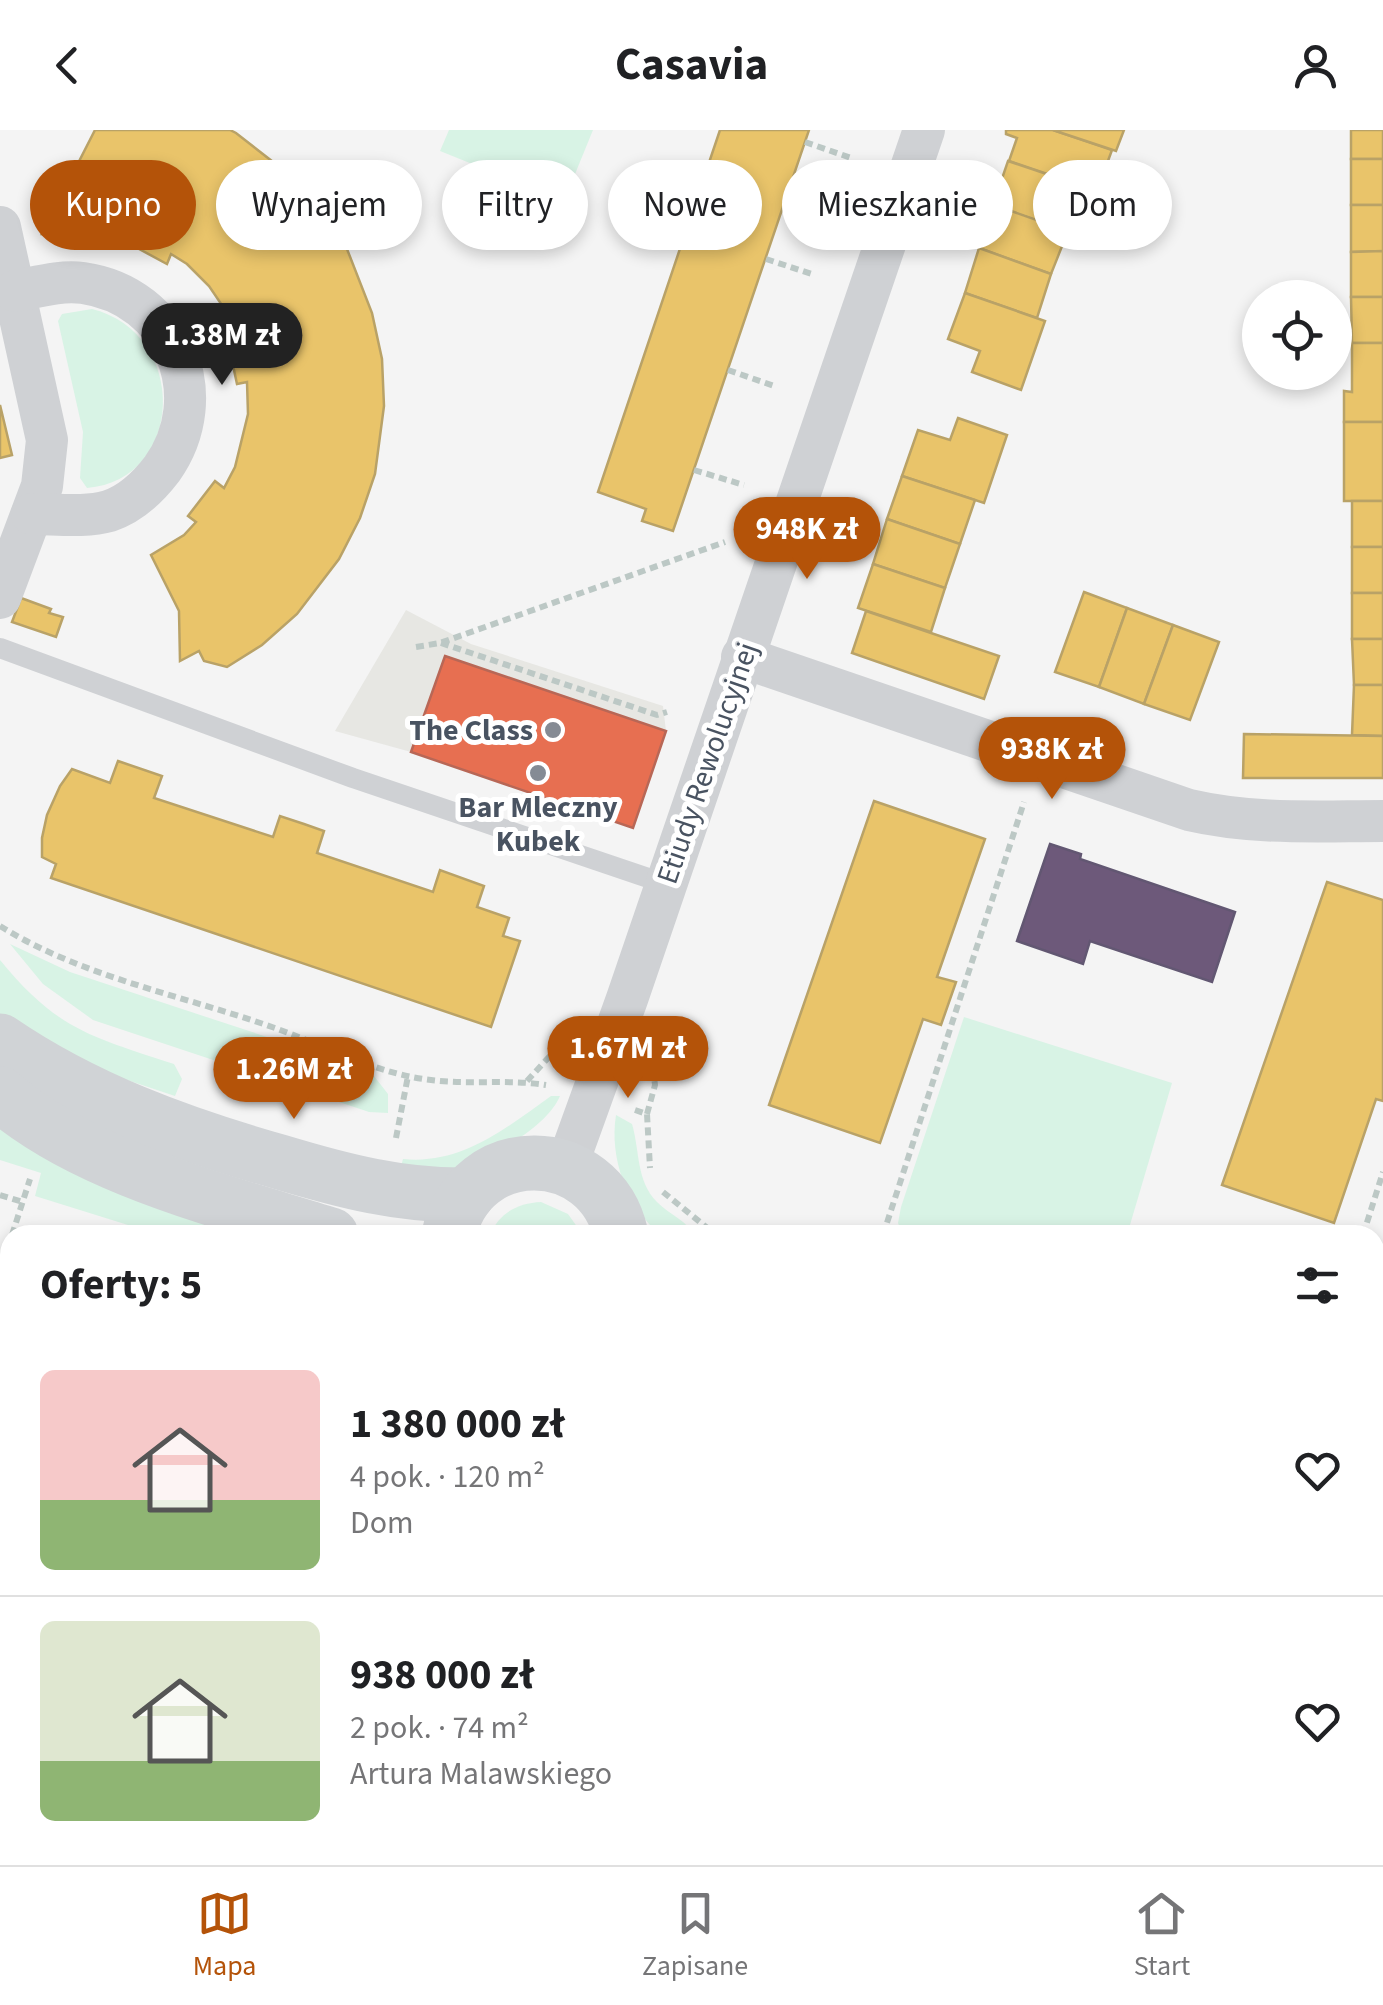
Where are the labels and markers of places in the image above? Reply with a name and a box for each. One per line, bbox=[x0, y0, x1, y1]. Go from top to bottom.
pin: 1.38M zł bbox=[119, 303, 325, 388]
pin: 948K zł bbox=[715, 497, 899, 582]
place label: The Class bbox=[409, 709, 533, 752]
pin: 938K zł bbox=[960, 717, 1144, 802]
marker: The Class bbox=[542, 719, 564, 741]
marker: Bar Mleczny Kubek bbox=[527, 762, 549, 784]
place label: Bar Mleczny Kubek bbox=[458, 786, 618, 863]
pin: 1.67M zł bbox=[525, 1016, 731, 1101]
pin: 1.26M zł bbox=[191, 1037, 397, 1122]

